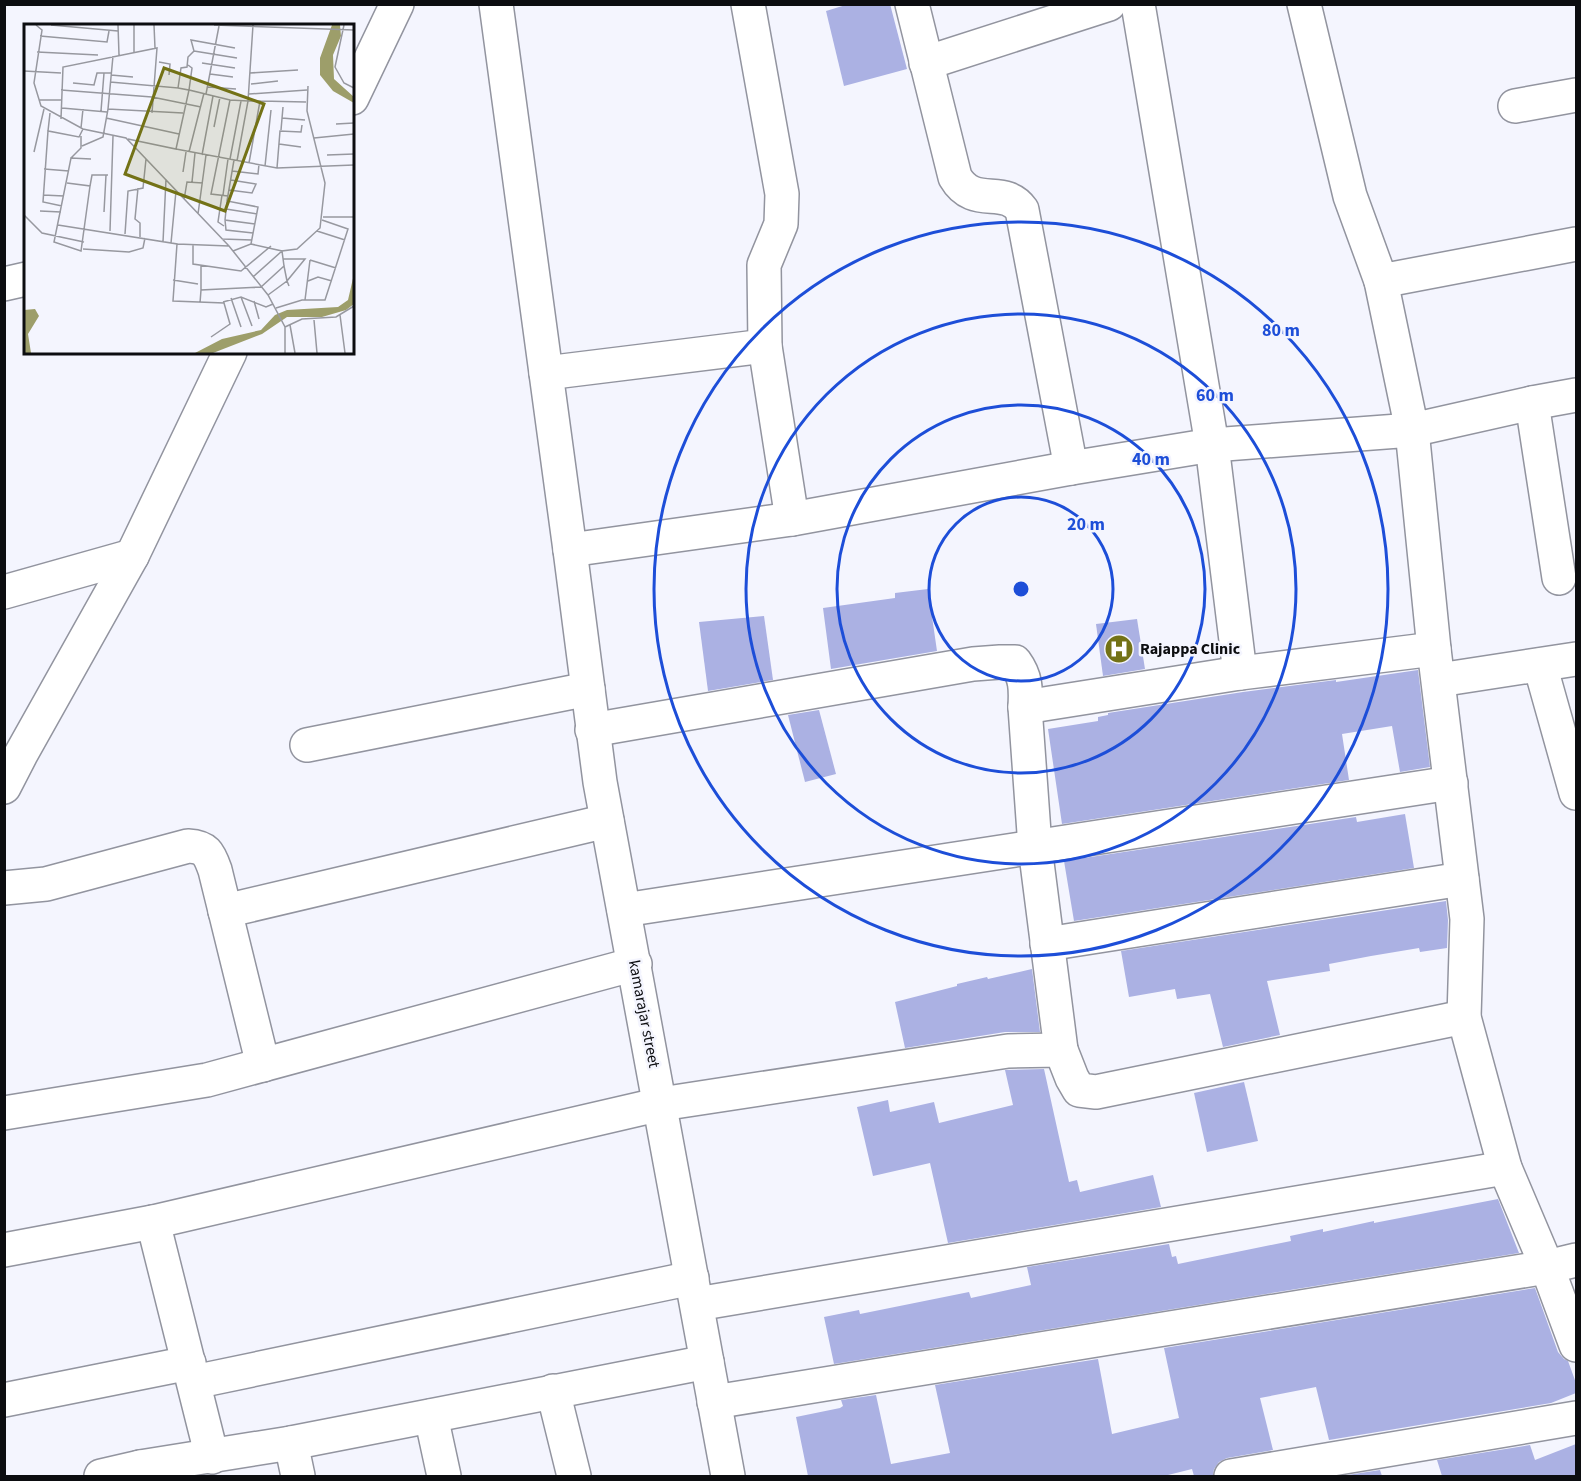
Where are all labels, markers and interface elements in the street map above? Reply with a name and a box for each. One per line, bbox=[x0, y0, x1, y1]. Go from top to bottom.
inset map bbox=[24, 24, 354, 354]
text: 80 m bbox=[1262, 318, 1300, 343]
text: 60 m bbox=[1196, 383, 1234, 408]
text: 40 m bbox=[1132, 447, 1170, 472]
text: 20 m bbox=[1067, 512, 1105, 537]
centre of rings bbox=[1011, 579, 1031, 599]
hospital icon: Rajappa Clinic bbox=[1103, 633, 1135, 665]
place label: Rajappa Clinic bbox=[1140, 638, 1241, 660]
street label: kamarajar street bbox=[623, 958, 665, 1070]

